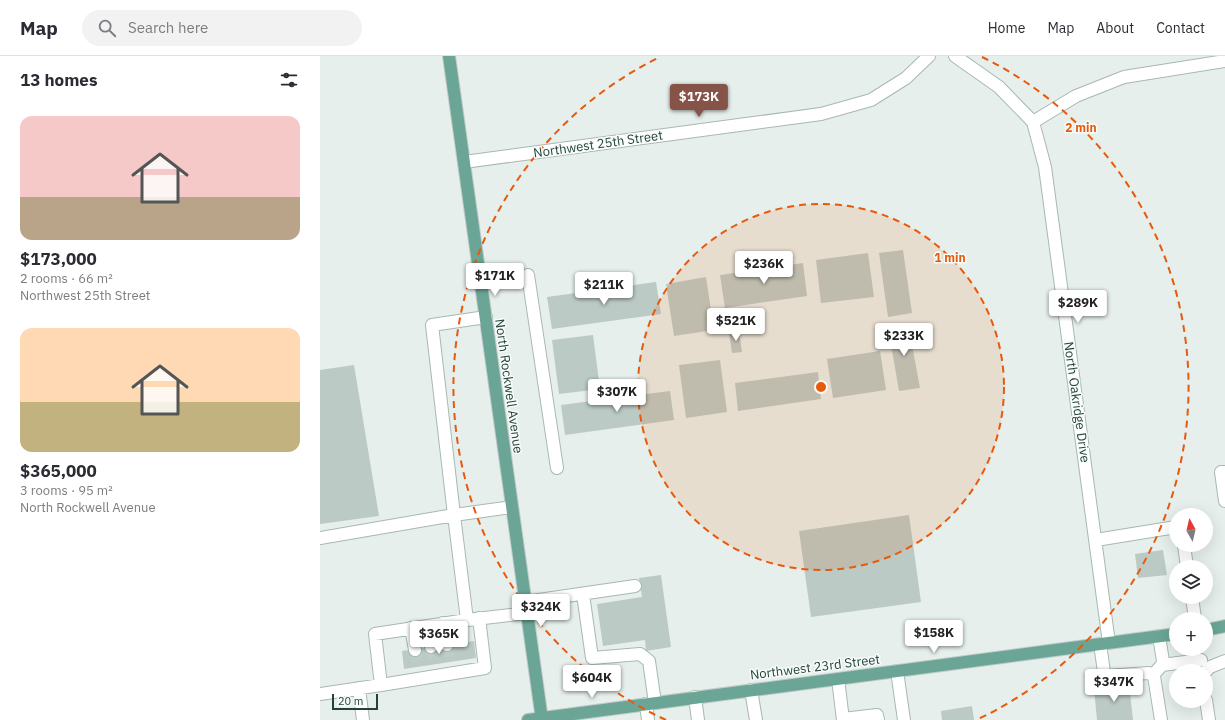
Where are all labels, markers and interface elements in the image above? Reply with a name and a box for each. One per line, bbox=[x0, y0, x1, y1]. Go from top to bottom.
search box bbox=[82, 10, 362, 46]
text: Map bbox=[20, 16, 58, 40]
icon: search bbox=[96, 17, 118, 39]
text: Search here bbox=[128, 18, 208, 37]
text: Home bbox=[988, 19, 1025, 37]
text: Map bbox=[1047, 19, 1074, 37]
text: About bbox=[1096, 19, 1134, 37]
text: Contact bbox=[1156, 19, 1205, 37]
text: 13 homes bbox=[20, 69, 97, 91]
icon: filters bbox=[278, 69, 300, 91]
pin: $173K bbox=[671, 84, 727, 118]
text: $173K bbox=[679, 88, 719, 105]
text: 2 min bbox=[1065, 120, 1097, 135]
street label: Northwest 25th Street bbox=[532, 127, 664, 161]
icon: home bbox=[124, 142, 196, 214]
text: $173,000 bbox=[20, 248, 97, 270]
text: 1 min bbox=[934, 250, 966, 265]
pin: $236K bbox=[736, 251, 792, 285]
text: $236K bbox=[744, 255, 784, 272]
pin: $171K bbox=[467, 263, 523, 297]
text: $171K bbox=[475, 267, 515, 284]
text: 2 rooms · 66 m² bbox=[20, 270, 113, 287]
pin: $211K bbox=[576, 272, 632, 306]
text: $211K bbox=[584, 276, 624, 293]
text: Northwest 25th Street bbox=[20, 287, 150, 304]
pin: $289K bbox=[1050, 290, 1106, 324]
text: $289K bbox=[1058, 294, 1098, 311]
pin: $521K bbox=[708, 308, 764, 342]
text: $521K bbox=[716, 312, 756, 329]
street label: North Rockwell Avenue bbox=[491, 318, 527, 454]
pin: $233K bbox=[876, 323, 932, 357]
text: $233K bbox=[884, 327, 924, 344]
street label: North Oakridge Drive bbox=[1060, 340, 1094, 464]
icon: home bbox=[124, 354, 196, 426]
pin: $307K bbox=[589, 379, 645, 413]
centre of rings bbox=[814, 380, 828, 394]
text: $307K bbox=[597, 383, 637, 400]
text: $365,000 bbox=[20, 460, 97, 482]
text: 3 rooms · 95 m² bbox=[20, 482, 113, 499]
text: North Rockwell Avenue bbox=[20, 499, 156, 516]
north arrow bbox=[1169, 508, 1213, 552]
map controls bbox=[1169, 508, 1213, 708]
button: layers bbox=[1169, 560, 1213, 604]
pin: $324K bbox=[513, 594, 569, 628]
text: $324K bbox=[521, 598, 561, 615]
button: + bbox=[1169, 612, 1213, 656]
pin: $158K bbox=[906, 620, 962, 654]
pin: $365K bbox=[411, 621, 467, 655]
text: $158K bbox=[914, 624, 954, 641]
text: $365K bbox=[419, 625, 459, 642]
street label: Northwest 23rd Street bbox=[749, 651, 881, 683]
button: − bbox=[1169, 664, 1213, 708]
pin: $604K bbox=[564, 665, 620, 699]
text: $604K bbox=[572, 669, 612, 686]
pin: $347K bbox=[1086, 669, 1142, 703]
text: $347K bbox=[1094, 673, 1134, 690]
scale bar bbox=[332, 692, 378, 711]
text: 20 m bbox=[338, 694, 363, 708]

